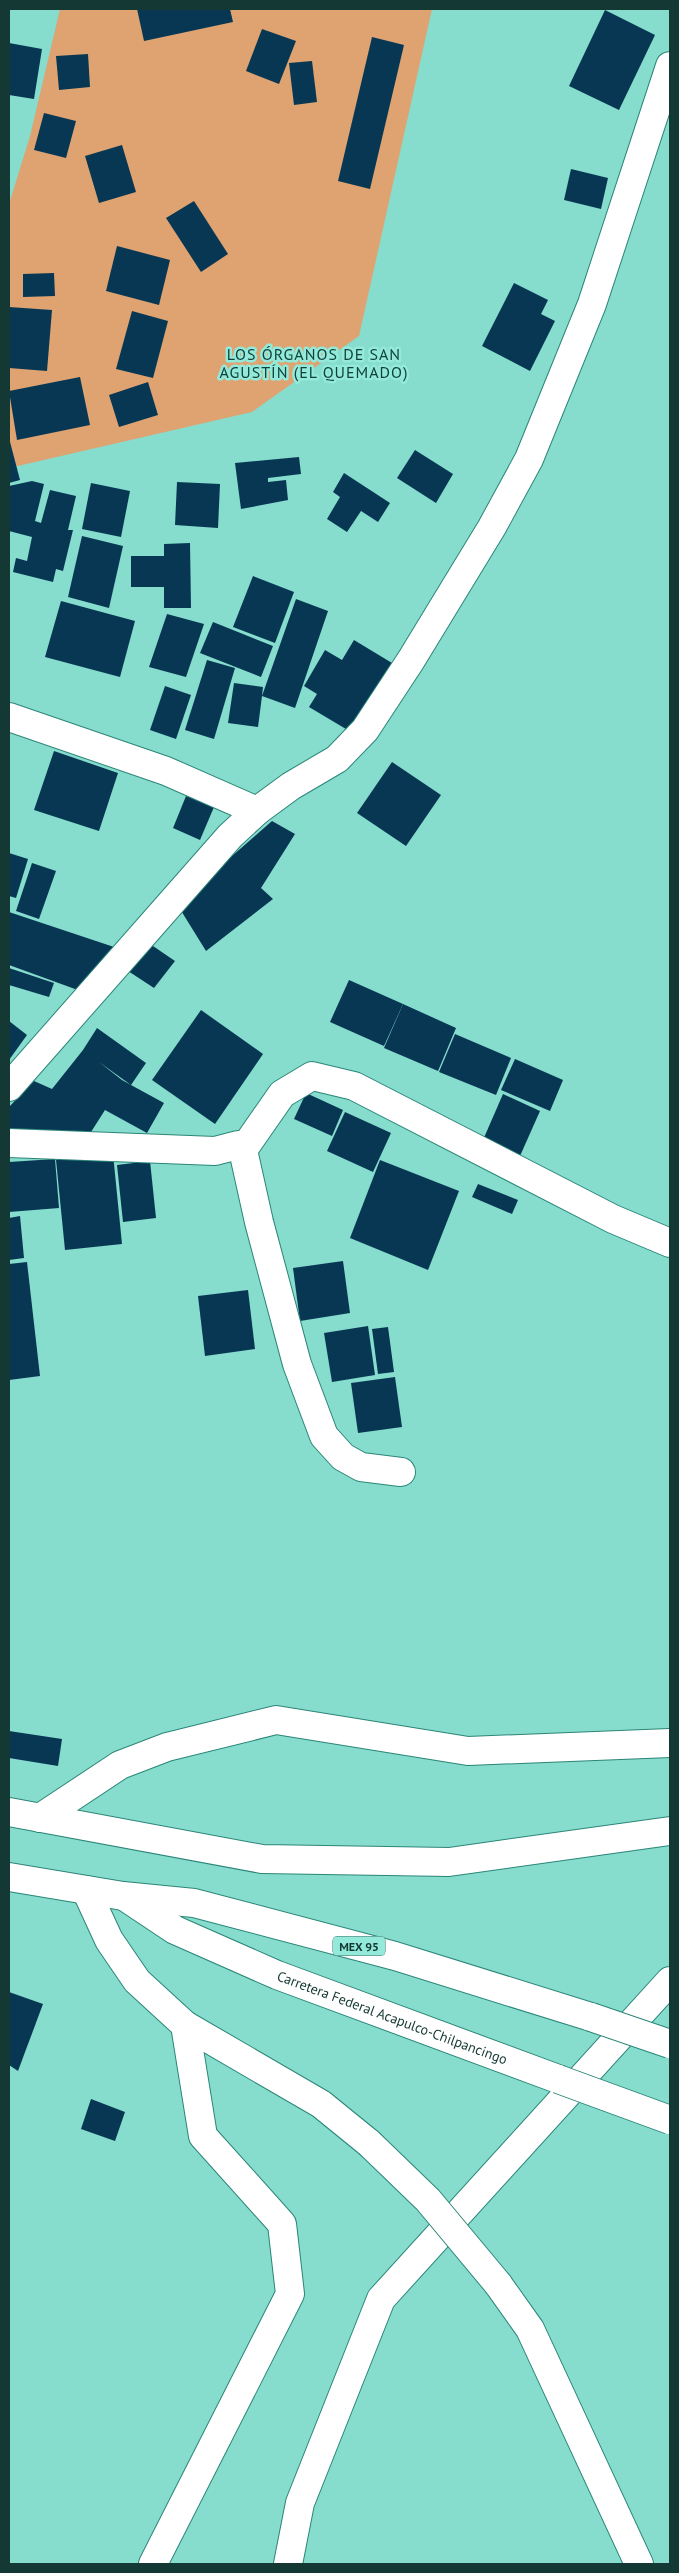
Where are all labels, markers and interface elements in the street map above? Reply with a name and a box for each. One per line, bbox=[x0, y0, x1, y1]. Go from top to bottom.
district label: LOS ÓRGANOS DE SAN AGUSTÍN (EL QUEMADO) bbox=[219, 344, 409, 382]
road number: MEX 95 bbox=[333, 1936, 385, 1955]
street label: Carretera Federal Acapulco-Chilpancingo bbox=[274, 1967, 510, 2068]

